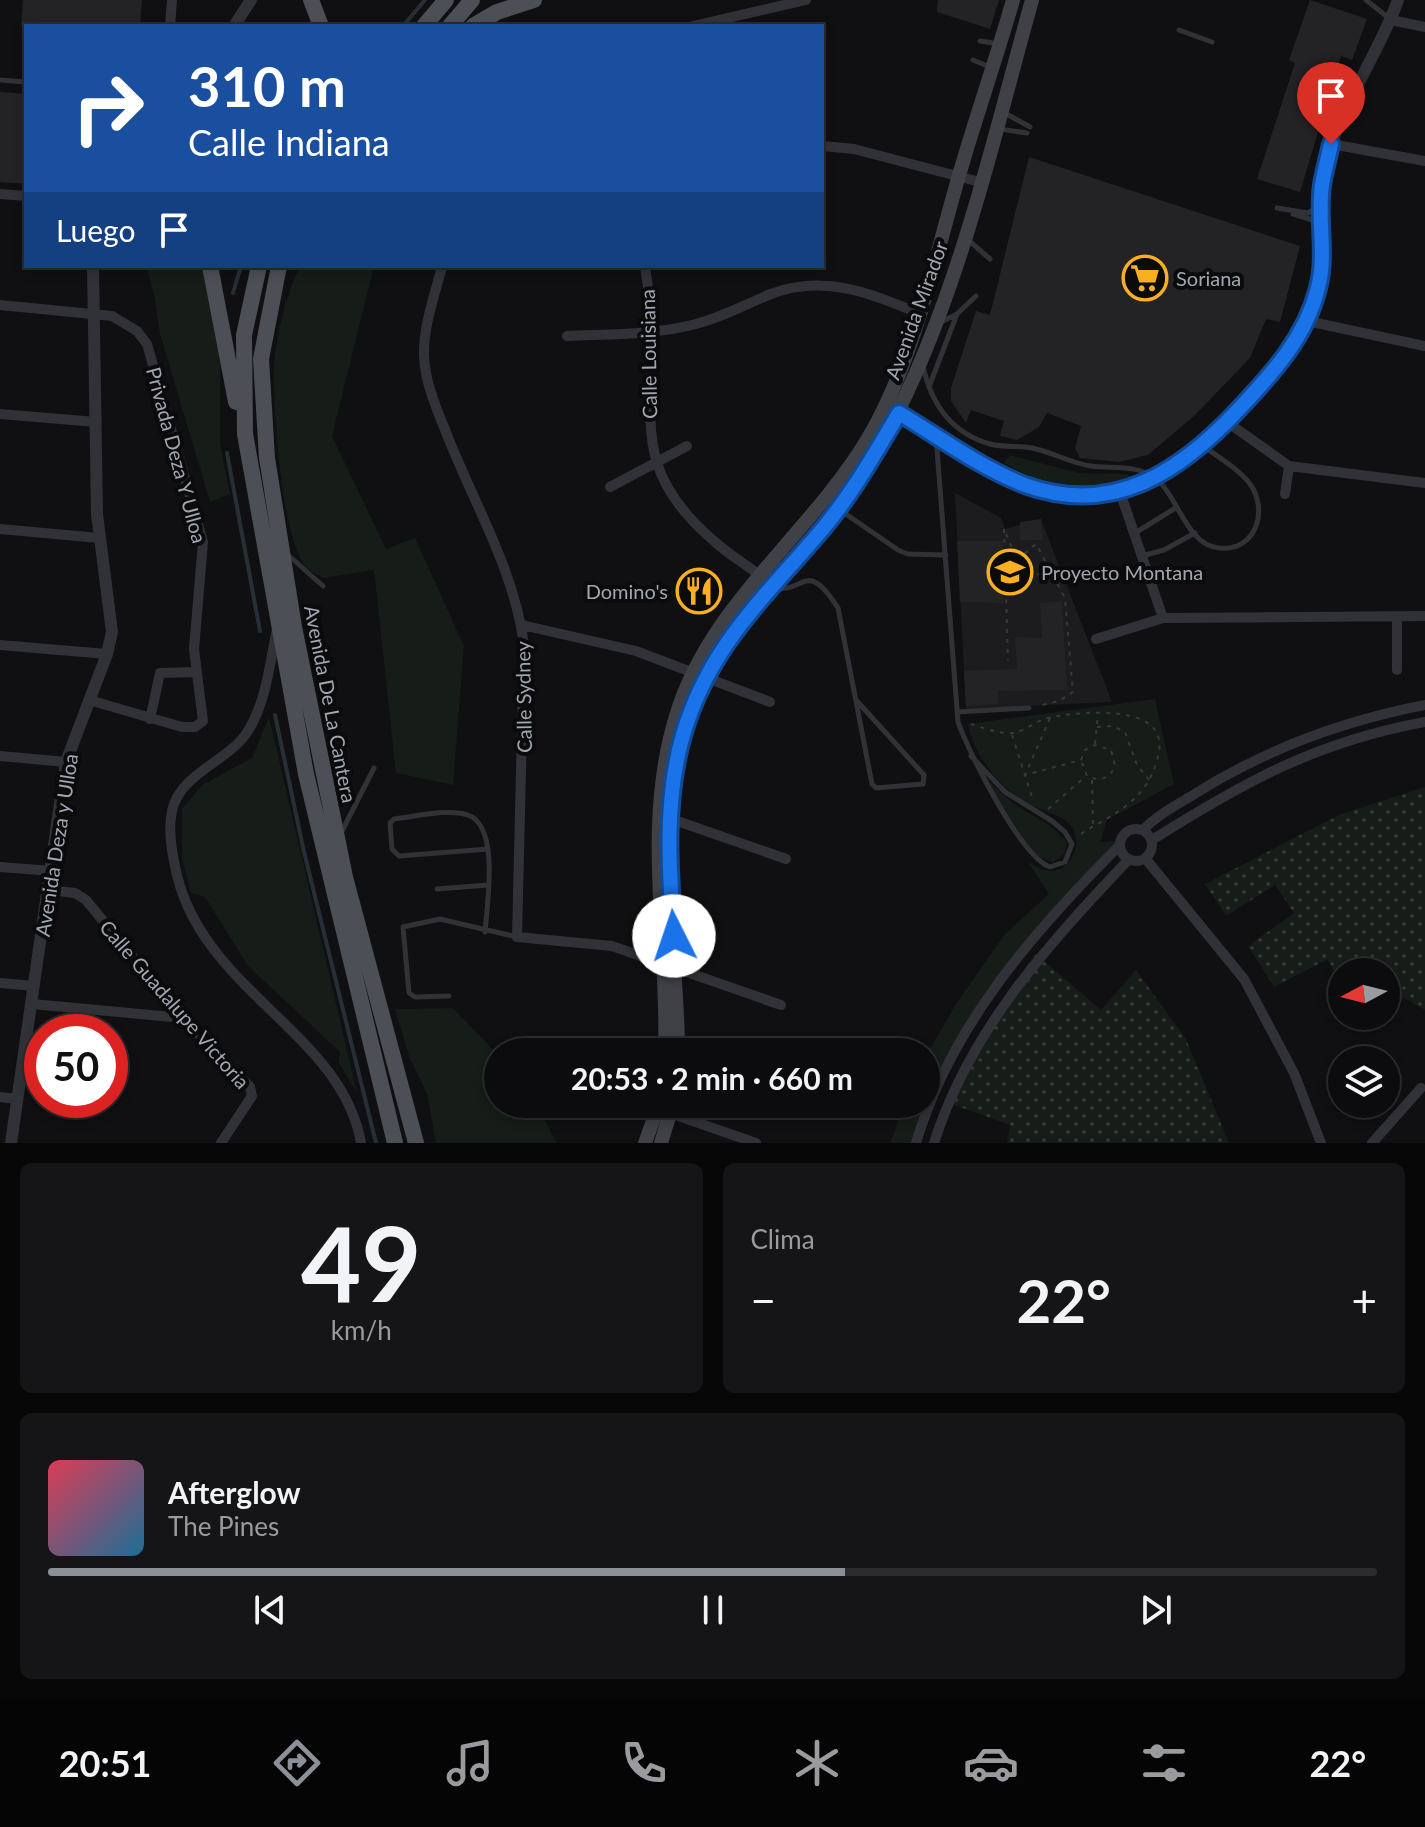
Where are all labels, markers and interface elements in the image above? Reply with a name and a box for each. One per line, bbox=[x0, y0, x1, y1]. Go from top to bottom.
text: 310 m bbox=[188, 52, 346, 119]
icon: right bbox=[56, 56, 160, 160]
pin bbox=[1297, 62, 1365, 144]
icon: arrive bbox=[1309, 74, 1353, 118]
text: Calle Indiana bbox=[188, 120, 390, 164]
icon: arrive bbox=[152, 208, 196, 252]
text: Luego bbox=[56, 212, 136, 248]
street label: Avenida Mirador bbox=[880, 237, 952, 383]
supermarket icon: Soriana bbox=[1121, 254, 1169, 302]
place label: Soriana bbox=[1176, 266, 1241, 290]
street label: Calle Louisiana bbox=[635, 289, 661, 419]
street label: Privada Deza Y Ulloa bbox=[142, 364, 212, 546]
school or university icon: Proyecto Montana bbox=[986, 548, 1034, 596]
place label: Proyecto Montana bbox=[1041, 560, 1203, 584]
restaurant icon: Domino's bbox=[675, 567, 723, 615]
place label: Domino's bbox=[586, 579, 668, 603]
street label: Avenida De La Cantera bbox=[300, 603, 362, 805]
street label: Calle Sydney bbox=[510, 640, 536, 753]
street label: Avenida Deza y Ulloa bbox=[30, 752, 82, 938]
position arrow bbox=[632, 894, 716, 978]
street label: Calle Guadalupe Victoria bbox=[95, 915, 255, 1093]
north arrow bbox=[1328, 958, 1400, 1030]
map controls bbox=[1328, 958, 1400, 1118]
speed limit sign: 50 bbox=[24, 1014, 128, 1118]
button: layers bbox=[1328, 1046, 1400, 1118]
text: 20:53 · 2 min · 660 m bbox=[571, 1060, 853, 1096]
text: 49 bbox=[301, 1199, 422, 1324]
text: Clima bbox=[751, 1223, 815, 1255]
text: 22° bbox=[1016, 1264, 1111, 1336]
text: − bbox=[751, 1274, 776, 1326]
text: + bbox=[1351, 1274, 1377, 1326]
text: km/h bbox=[331, 1314, 392, 1346]
text: Afterglow bbox=[168, 1474, 301, 1510]
text: The Pines bbox=[168, 1510, 279, 1542]
icon: previous bbox=[248, 1588, 292, 1632]
icon: pause bbox=[691, 1588, 735, 1632]
icon: next bbox=[1134, 1588, 1178, 1632]
icon: directions bbox=[269, 1735, 325, 1791]
icon: music bbox=[442, 1735, 498, 1791]
icon: phone bbox=[616, 1735, 672, 1791]
icon: climate bbox=[789, 1735, 845, 1791]
icon: car bbox=[963, 1735, 1019, 1791]
icon: filters bbox=[1136, 1735, 1192, 1791]
text: 20:51 bbox=[59, 1741, 152, 1785]
text: 22° bbox=[1309, 1741, 1366, 1785]

